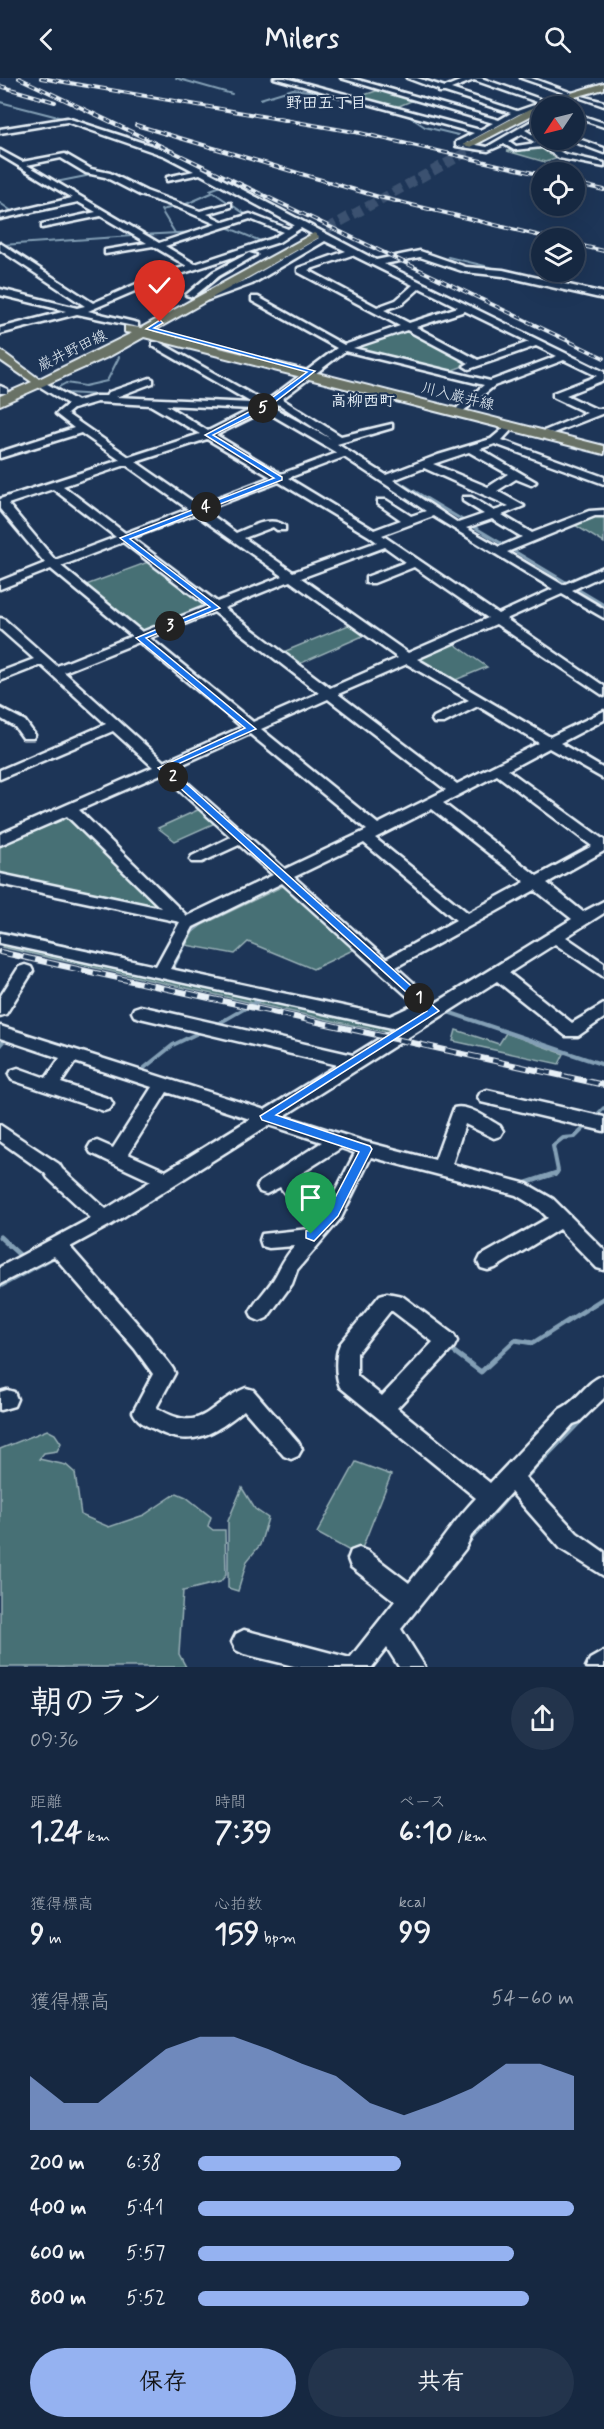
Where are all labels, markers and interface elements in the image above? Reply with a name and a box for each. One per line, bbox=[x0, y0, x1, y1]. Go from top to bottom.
text: Milers bbox=[265, 22, 339, 57]
icon: back bbox=[30, 23, 63, 56]
icon: search bbox=[541, 23, 574, 56]
district label: 野田五丁目 bbox=[286, 93, 366, 114]
north arrow bbox=[531, 96, 585, 150]
map controls bbox=[531, 96, 585, 282]
button: locate bbox=[531, 162, 585, 216]
button: layers bbox=[531, 228, 585, 282]
pin bbox=[134, 260, 185, 322]
icon: check bbox=[143, 269, 176, 302]
street label: 巌井野田線 bbox=[34, 325, 111, 376]
street label: 川入巌井線 bbox=[419, 378, 497, 416]
district label: 高柳西町 bbox=[331, 391, 395, 412]
pin: 5 bbox=[248, 393, 278, 423]
text: 5 bbox=[258, 397, 268, 418]
pin: 4 bbox=[191, 492, 221, 522]
text: 4 bbox=[201, 496, 211, 517]
pin: 3 bbox=[155, 611, 185, 641]
text: 3 bbox=[166, 615, 174, 636]
pin: 2 bbox=[158, 762, 188, 792]
text: 2 bbox=[169, 766, 177, 787]
pin: 1 bbox=[404, 983, 434, 1013]
text: 1 bbox=[415, 987, 423, 1008]
pin bbox=[285, 1172, 336, 1234]
icon: arrive bbox=[294, 1181, 327, 1214]
text: 朝のラン bbox=[30, 1682, 162, 1726]
button: share bbox=[511, 1687, 574, 1750]
text: 09:36 bbox=[30, 1727, 79, 1754]
text: 距離 bbox=[30, 1792, 62, 1813]
text: 時間 bbox=[214, 1792, 246, 1813]
text: ペース bbox=[399, 1792, 446, 1813]
text: 1.24 bbox=[30, 1813, 83, 1852]
text: 7:39 bbox=[214, 1813, 272, 1852]
text: 6:10 bbox=[399, 1813, 453, 1852]
text: km bbox=[83, 1826, 110, 1847]
text: /km bbox=[453, 1826, 487, 1847]
text: kcal bbox=[399, 1892, 426, 1913]
text: 獲得標高 bbox=[30, 1894, 94, 1915]
text: 心拍数 bbox=[214, 1894, 262, 1915]
text: 99 bbox=[399, 1913, 431, 1952]
text: 9 bbox=[30, 1915, 45, 1954]
text: 159 bbox=[214, 1915, 260, 1954]
text: m bbox=[45, 1928, 62, 1949]
text: bpm bbox=[260, 1928, 296, 1949]
text: 54–60 m bbox=[491, 1985, 574, 2012]
text: 獲得標高 bbox=[30, 1989, 110, 2016]
text: 200 m bbox=[30, 2150, 85, 2177]
text: 6:38 bbox=[126, 2150, 162, 2177]
text: 400 m bbox=[30, 2195, 86, 2222]
text: 5:41 bbox=[126, 2195, 164, 2222]
text: 600 m bbox=[30, 2240, 85, 2267]
text: 5:57 bbox=[126, 2240, 165, 2267]
text: 800 m bbox=[30, 2285, 86, 2312]
text: 5:52 bbox=[126, 2285, 166, 2312]
button: 保存 bbox=[30, 2348, 296, 2417]
button: 共有 bbox=[308, 2348, 574, 2417]

